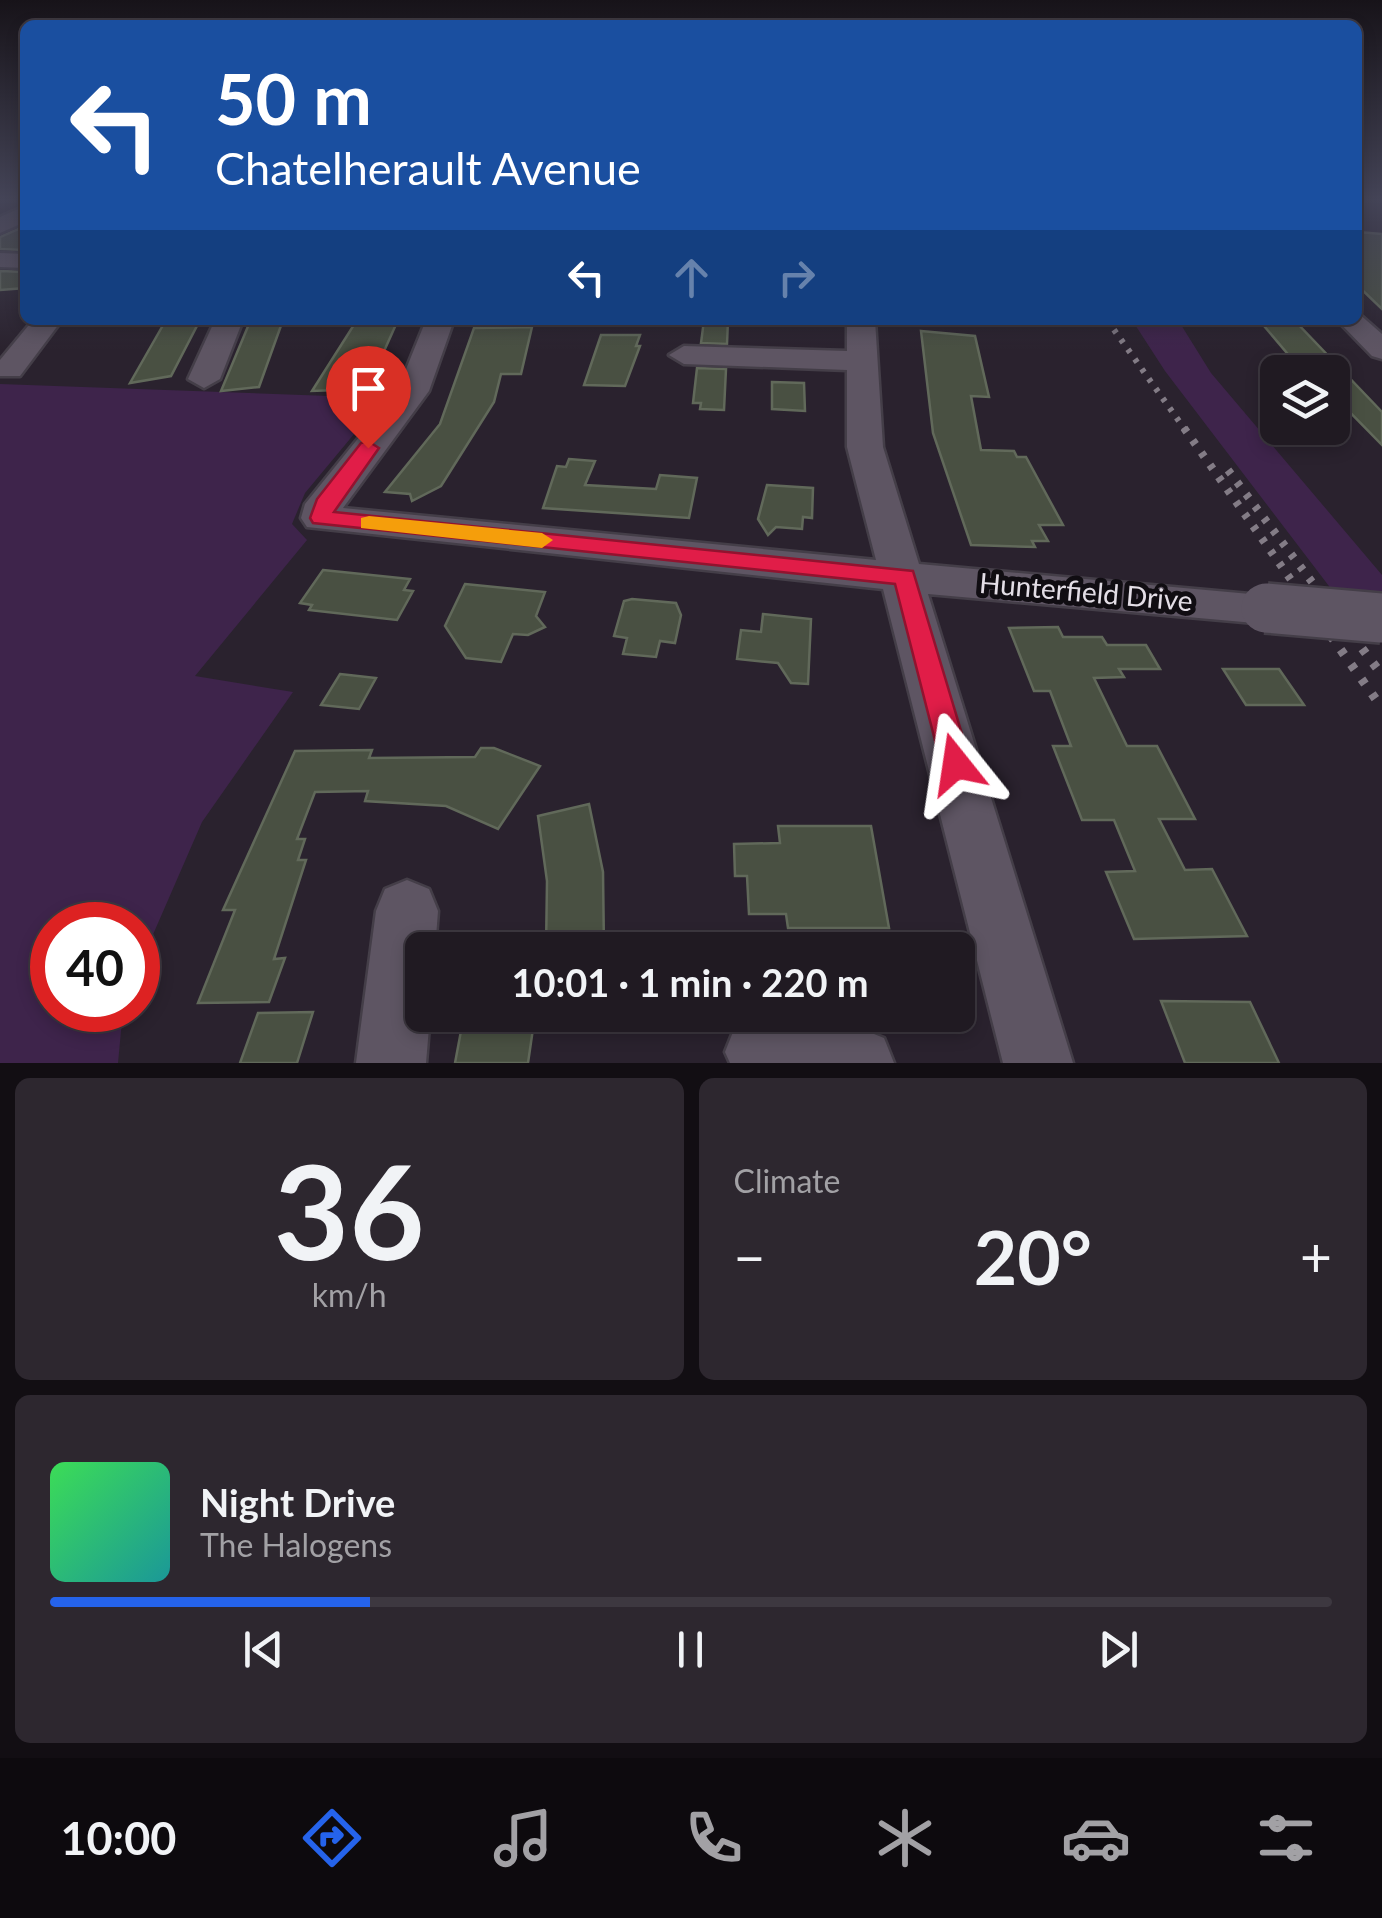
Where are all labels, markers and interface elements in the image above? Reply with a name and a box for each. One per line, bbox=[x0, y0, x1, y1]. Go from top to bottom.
text: 50 m bbox=[215, 56, 372, 140]
icon: left bbox=[50, 60, 180, 190]
text: Chatelherault Avenue bbox=[215, 141, 641, 195]
icon: left bbox=[559, 250, 614, 305]
icon: ahead bbox=[664, 250, 719, 305]
icon: right bbox=[769, 250, 824, 305]
pin bbox=[326, 346, 411, 449]
map controls bbox=[1260, 355, 1350, 445]
button: layers bbox=[1260, 355, 1350, 445]
icon: arrive bbox=[341, 361, 396, 416]
street label: Hunterfield Drive bbox=[978, 565, 1194, 617]
position arrow bbox=[904, 712, 1008, 816]
speed limit sign: 40 bbox=[30, 902, 160, 1032]
text: 10:01 · 1 min · 220 m bbox=[511, 959, 869, 1005]
text: 36 bbox=[274, 1132, 425, 1288]
text: Climate bbox=[734, 1161, 840, 1200]
text: 20° bbox=[974, 1211, 1092, 1301]
text: − bbox=[734, 1223, 765, 1289]
text: + bbox=[1300, 1223, 1332, 1289]
text: km/h bbox=[312, 1275, 387, 1314]
text: Night Drive bbox=[200, 1479, 395, 1525]
text: The Halogens bbox=[200, 1525, 392, 1564]
icon: previous bbox=[236, 1622, 291, 1677]
icon: pause bbox=[663, 1622, 718, 1677]
icon: next bbox=[1091, 1622, 1146, 1677]
icon: directions bbox=[297, 1803, 367, 1873]
icon: music bbox=[488, 1803, 558, 1873]
icon: phone bbox=[679, 1803, 749, 1873]
icon: climate bbox=[870, 1803, 940, 1873]
icon: car bbox=[1061, 1803, 1131, 1873]
icon: filters bbox=[1251, 1803, 1321, 1873]
text: 10:00 bbox=[60, 1811, 176, 1865]

